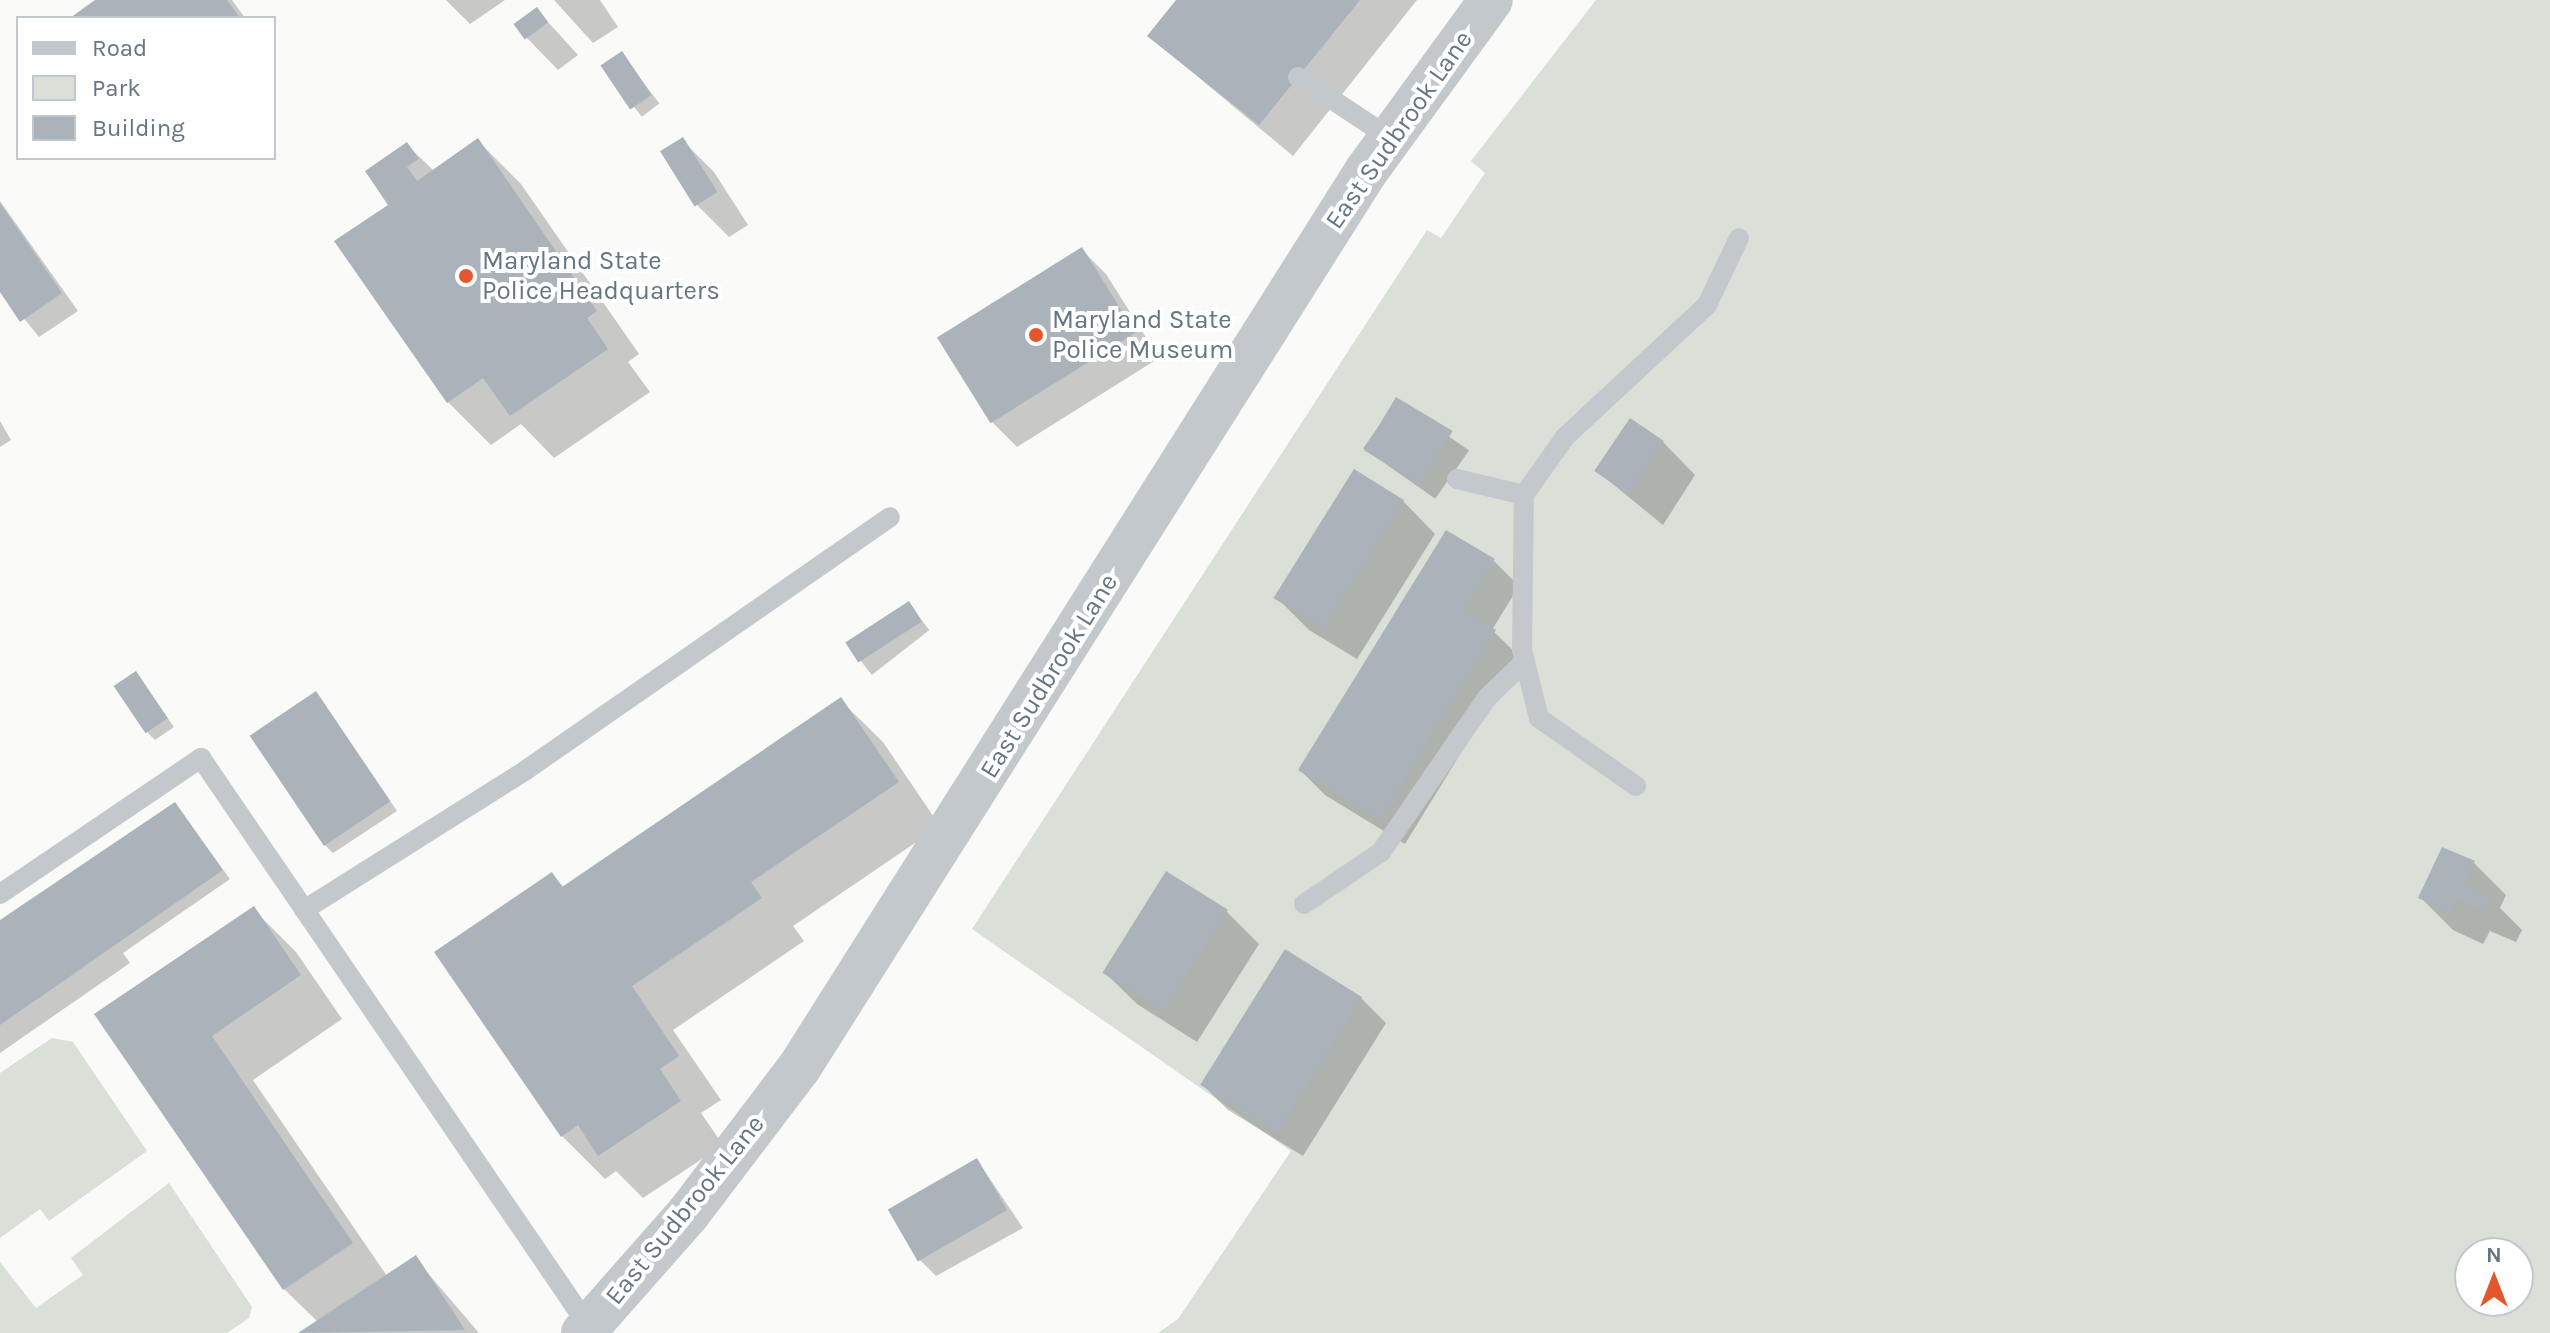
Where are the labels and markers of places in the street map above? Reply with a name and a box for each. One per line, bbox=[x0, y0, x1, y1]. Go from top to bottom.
place label: Maryland State Police Headquarters bbox=[482, 245, 720, 306]
marker: Maryland State Police Headquarters bbox=[457, 267, 475, 285]
place label: Maryland State Police Museum bbox=[1052, 304, 1233, 366]
marker: Maryland State Police Museum bbox=[1027, 326, 1045, 344]

